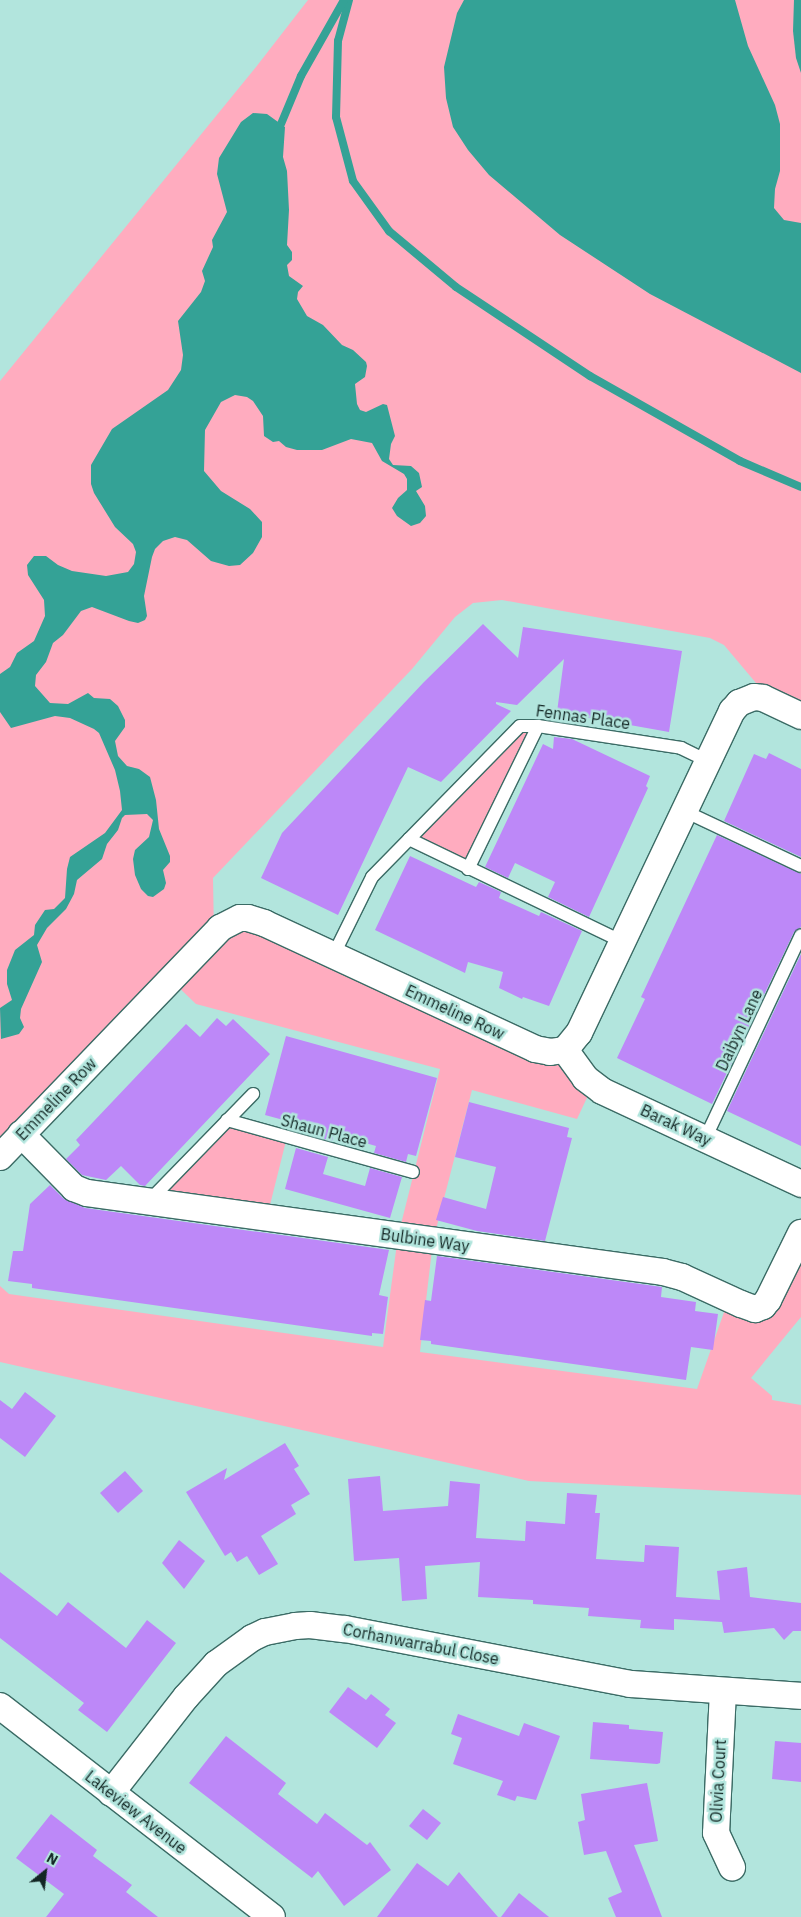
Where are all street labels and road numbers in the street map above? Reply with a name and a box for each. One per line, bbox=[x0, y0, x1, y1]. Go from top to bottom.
street label: Fennas Place bbox=[535, 701, 631, 733]
street label: Emmeline Row bbox=[402, 981, 508, 1043]
street label: Daibyn Lane bbox=[712, 986, 766, 1074]
street label: Emmeline Row bbox=[12, 1054, 100, 1144]
street label: Barak Way bbox=[637, 1100, 715, 1150]
street label: Shaun Place bbox=[279, 1110, 369, 1152]
street label: Bulbine Way bbox=[379, 1224, 471, 1256]
street label: Corhanwarrabul Close bbox=[341, 1619, 501, 1669]
street label: Olivia Court bbox=[706, 1739, 730, 1823]
street label: Lakeview Avenue bbox=[81, 1766, 191, 1858]

